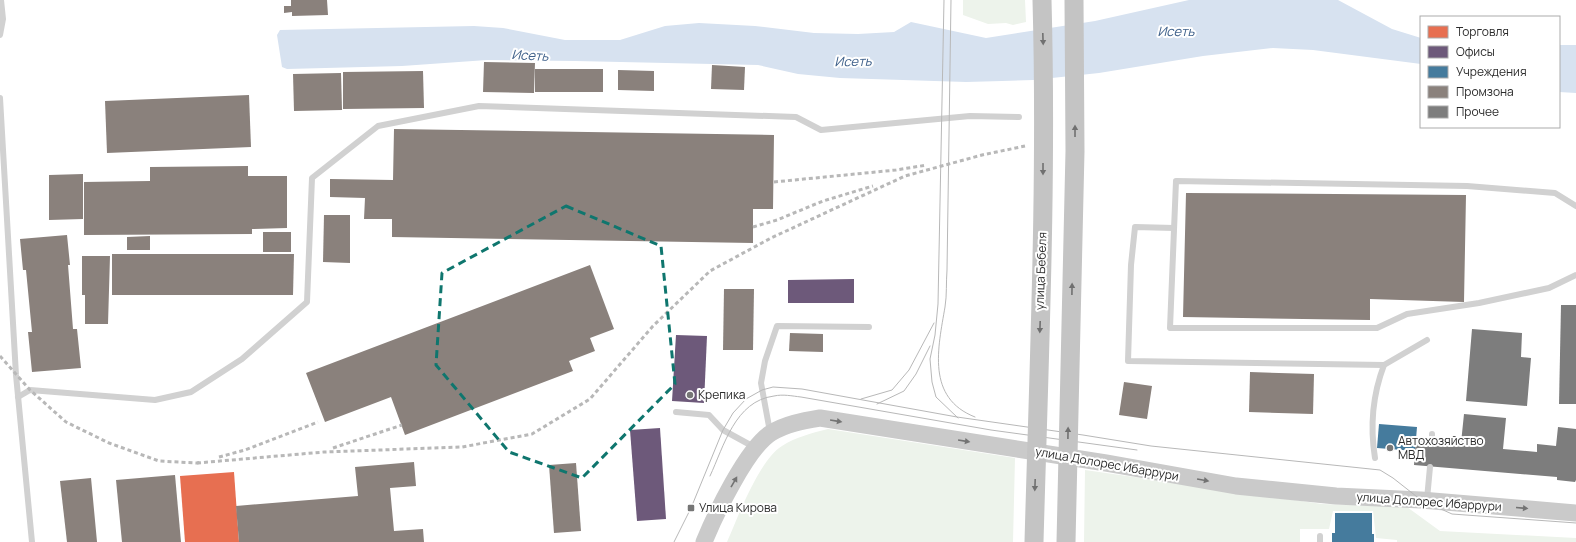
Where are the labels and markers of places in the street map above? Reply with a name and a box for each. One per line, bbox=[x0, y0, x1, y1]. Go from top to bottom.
place label: Крепика bbox=[698, 386, 746, 403]
marker: Крепика bbox=[685, 390, 695, 400]
place label: Автохозяйство МВД bbox=[1398, 432, 1484, 463]
marker: Автохозяйство МВД bbox=[1385, 443, 1395, 453]
place label: Улица Кирова bbox=[699, 499, 777, 516]
marker: Улица Кирова bbox=[686, 503, 696, 513]

